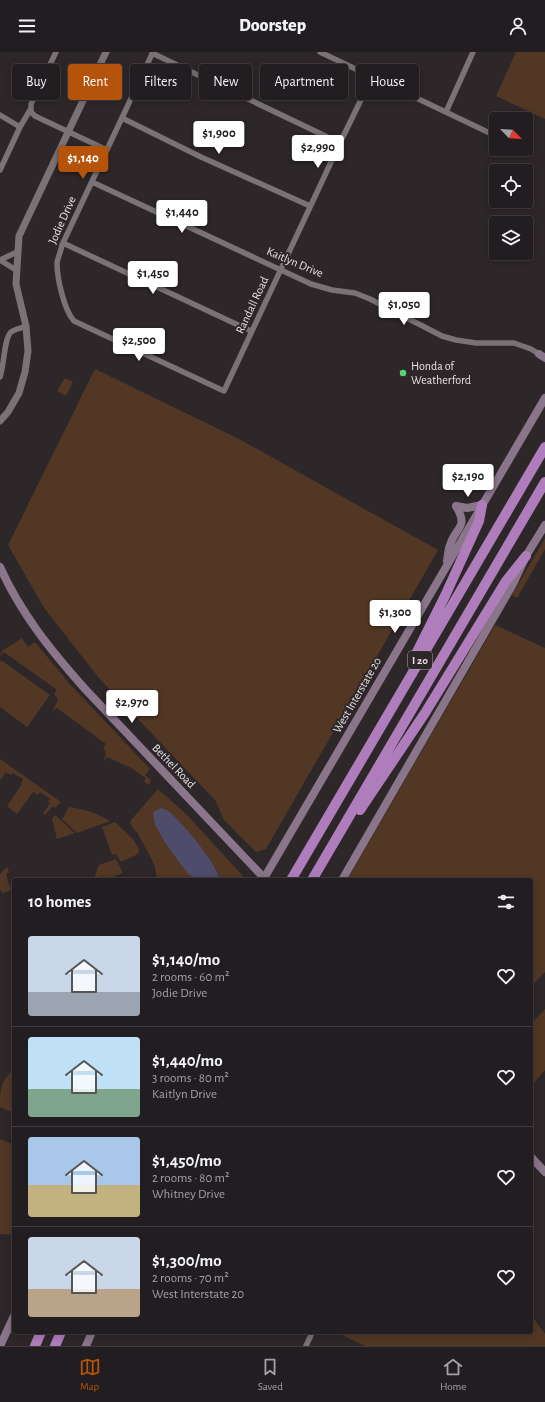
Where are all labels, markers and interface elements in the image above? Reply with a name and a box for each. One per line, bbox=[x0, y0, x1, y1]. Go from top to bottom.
icon: menu bbox=[16, 15, 38, 37]
icon: person bbox=[507, 15, 529, 37]
text: Doorstep bbox=[239, 17, 306, 35]
chip: Buy bbox=[12, 64, 60, 100]
chip: Rent bbox=[68, 64, 122, 100]
chip: Filters bbox=[130, 64, 191, 100]
chip: New bbox=[199, 64, 252, 100]
chip: Apartment bbox=[260, 64, 348, 100]
chip: House bbox=[356, 64, 419, 100]
north arrow bbox=[489, 112, 533, 156]
map controls bbox=[489, 112, 533, 260]
pin: $1,900 bbox=[186, 121, 252, 155]
text: $1,900 bbox=[202, 127, 236, 140]
pin: $2,990 bbox=[285, 135, 351, 169]
text: $2,990 bbox=[301, 141, 335, 154]
pin: $1,140 bbox=[50, 146, 116, 180]
text: $1,140 bbox=[67, 152, 99, 165]
button: locate bbox=[489, 164, 533, 208]
street label: Jodie Drive bbox=[46, 194, 78, 246]
pin: $1,440 bbox=[149, 200, 215, 234]
text: $1,440 bbox=[165, 206, 199, 219]
button: layers bbox=[489, 216, 533, 260]
street label: Kaitlyn Drive bbox=[265, 245, 325, 280]
pin: $1,450 bbox=[120, 261, 186, 295]
text: $1,450 bbox=[137, 267, 169, 280]
street label: Randall Road bbox=[234, 275, 270, 335]
pin: $1,050 bbox=[371, 292, 437, 326]
text: $1,050 bbox=[388, 298, 420, 311]
pin: $2,500 bbox=[106, 328, 172, 362]
text: $2,500 bbox=[122, 334, 156, 347]
place label: Honda of Weatherford bbox=[411, 360, 471, 386]
marker: Honda of Weatherford bbox=[398, 368, 408, 378]
pin: $2,190 bbox=[435, 464, 501, 498]
text: $2,190 bbox=[452, 470, 484, 483]
pin: $1,300 bbox=[362, 600, 428, 634]
text: $1,300 bbox=[379, 606, 411, 619]
road number: I 20 bbox=[408, 651, 432, 669]
street label: West Interstate 20 bbox=[331, 655, 383, 735]
pin: $2,970 bbox=[99, 690, 165, 724]
text: $2,970 bbox=[115, 696, 149, 709]
street label: Bethel Road bbox=[150, 742, 198, 790]
icon: filters bbox=[495, 891, 517, 913]
text: 10 homes bbox=[28, 893, 91, 910]
text: $1,140/mo bbox=[152, 951, 220, 968]
icon: home bbox=[60, 952, 108, 1000]
icon: heart bbox=[495, 965, 517, 987]
text: 2 rooms · 60 m² bbox=[152, 971, 229, 984]
text: Jodie Drive bbox=[152, 987, 207, 1000]
text: $1,440/mo bbox=[152, 1052, 223, 1069]
icon: home bbox=[60, 1053, 108, 1101]
icon: heart bbox=[495, 1066, 517, 1088]
text: 3 rooms · 80 m² bbox=[152, 1072, 229, 1085]
text: Kaitlyn Drive bbox=[152, 1088, 217, 1101]
text: $1,450/mo bbox=[152, 1152, 221, 1169]
icon: home bbox=[60, 1153, 108, 1201]
icon: heart bbox=[495, 1166, 517, 1188]
text: 2 rooms · 80 m² bbox=[152, 1172, 229, 1185]
text: Whitney Drive bbox=[152, 1188, 225, 1201]
text: $1,300/mo bbox=[152, 1252, 222, 1269]
icon: home bbox=[60, 1253, 108, 1301]
icon: heart bbox=[495, 1266, 517, 1288]
text: 2 rooms · 70 m² bbox=[152, 1272, 229, 1285]
text: West Interstate 20 bbox=[152, 1288, 244, 1301]
tab: Map bbox=[79, 1356, 101, 1393]
tab: Saved bbox=[258, 1356, 283, 1393]
tab: Home bbox=[440, 1356, 466, 1393]

